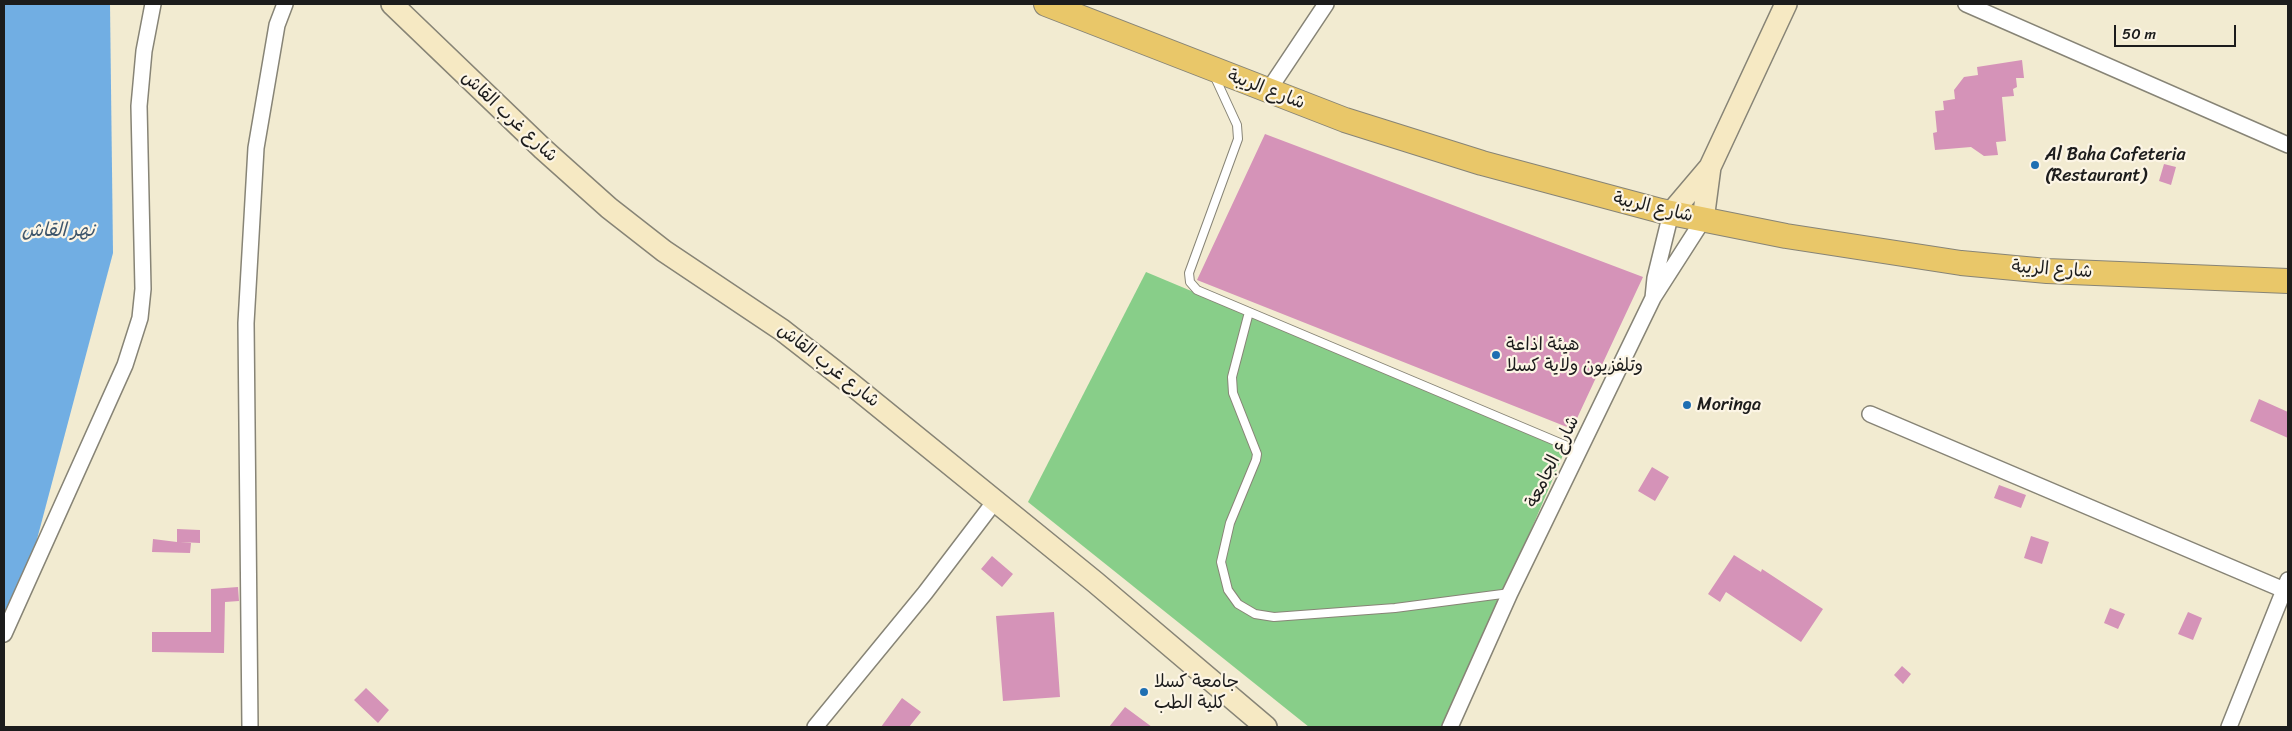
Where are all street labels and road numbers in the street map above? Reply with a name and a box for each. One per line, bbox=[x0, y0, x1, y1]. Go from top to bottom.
street label: شارع الريبة bbox=[1224, 65, 1308, 115]
street label: شارع غرب القاش bbox=[456, 67, 562, 167]
street label: شارع الريبة bbox=[1611, 188, 1695, 228]
street label: شارع الريبة bbox=[2011, 256, 2093, 284]
street label: شارع غرب القاش bbox=[773, 319, 883, 413]
street label: شارع الجامعة bbox=[1522, 413, 1584, 511]

